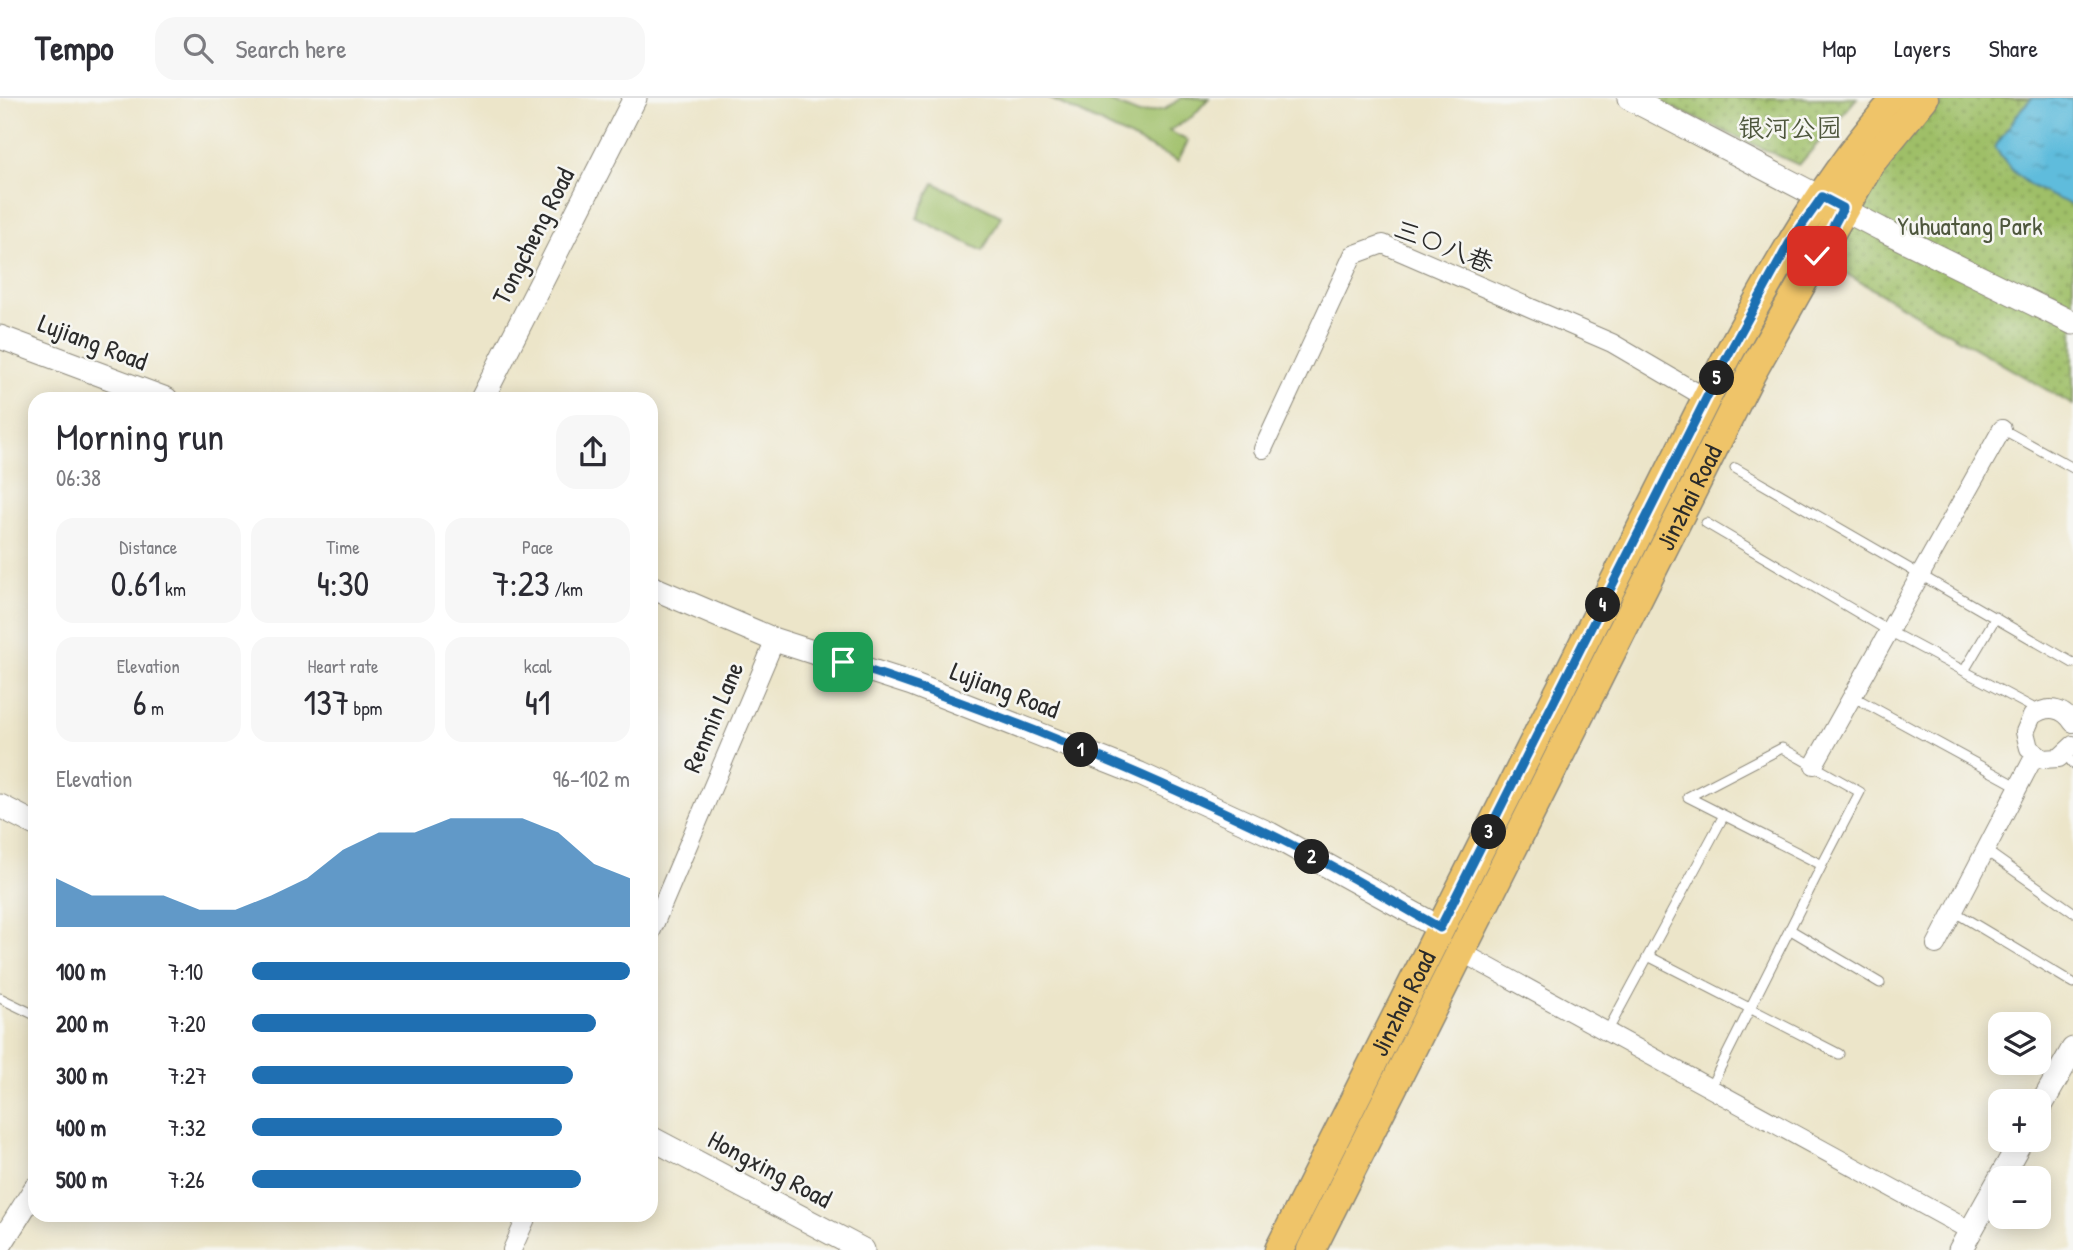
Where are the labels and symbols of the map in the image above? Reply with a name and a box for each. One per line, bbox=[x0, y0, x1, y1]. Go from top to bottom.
park label: 银河公园 bbox=[1738, 110, 1842, 145]
street label: Tongcheng Road bbox=[483, 161, 582, 310]
park label: Yuhuatang Park bbox=[1897, 208, 2043, 243]
street label: 三〇八巷 bbox=[1389, 211, 1499, 281]
pin bbox=[1787, 226, 1847, 286]
street label: Lujiang Road bbox=[34, 305, 153, 378]
pin: 5 bbox=[1700, 360, 1734, 396]
street label: Jinzhai Road bbox=[1647, 439, 1730, 556]
pin: 4 bbox=[1586, 588, 1620, 622]
pin bbox=[813, 632, 873, 692]
street label: Lujiang Road bbox=[946, 653, 1065, 726]
street label: Renmin Lane bbox=[674, 656, 752, 778]
pin: 1 bbox=[1064, 732, 1098, 768]
pin: 3 bbox=[1472, 814, 1506, 850]
pin: 2 bbox=[1294, 840, 1330, 874]
street label: Jinzhai Road bbox=[1361, 944, 1444, 1062]
street label: Hongxing Road bbox=[702, 1121, 838, 1216]

